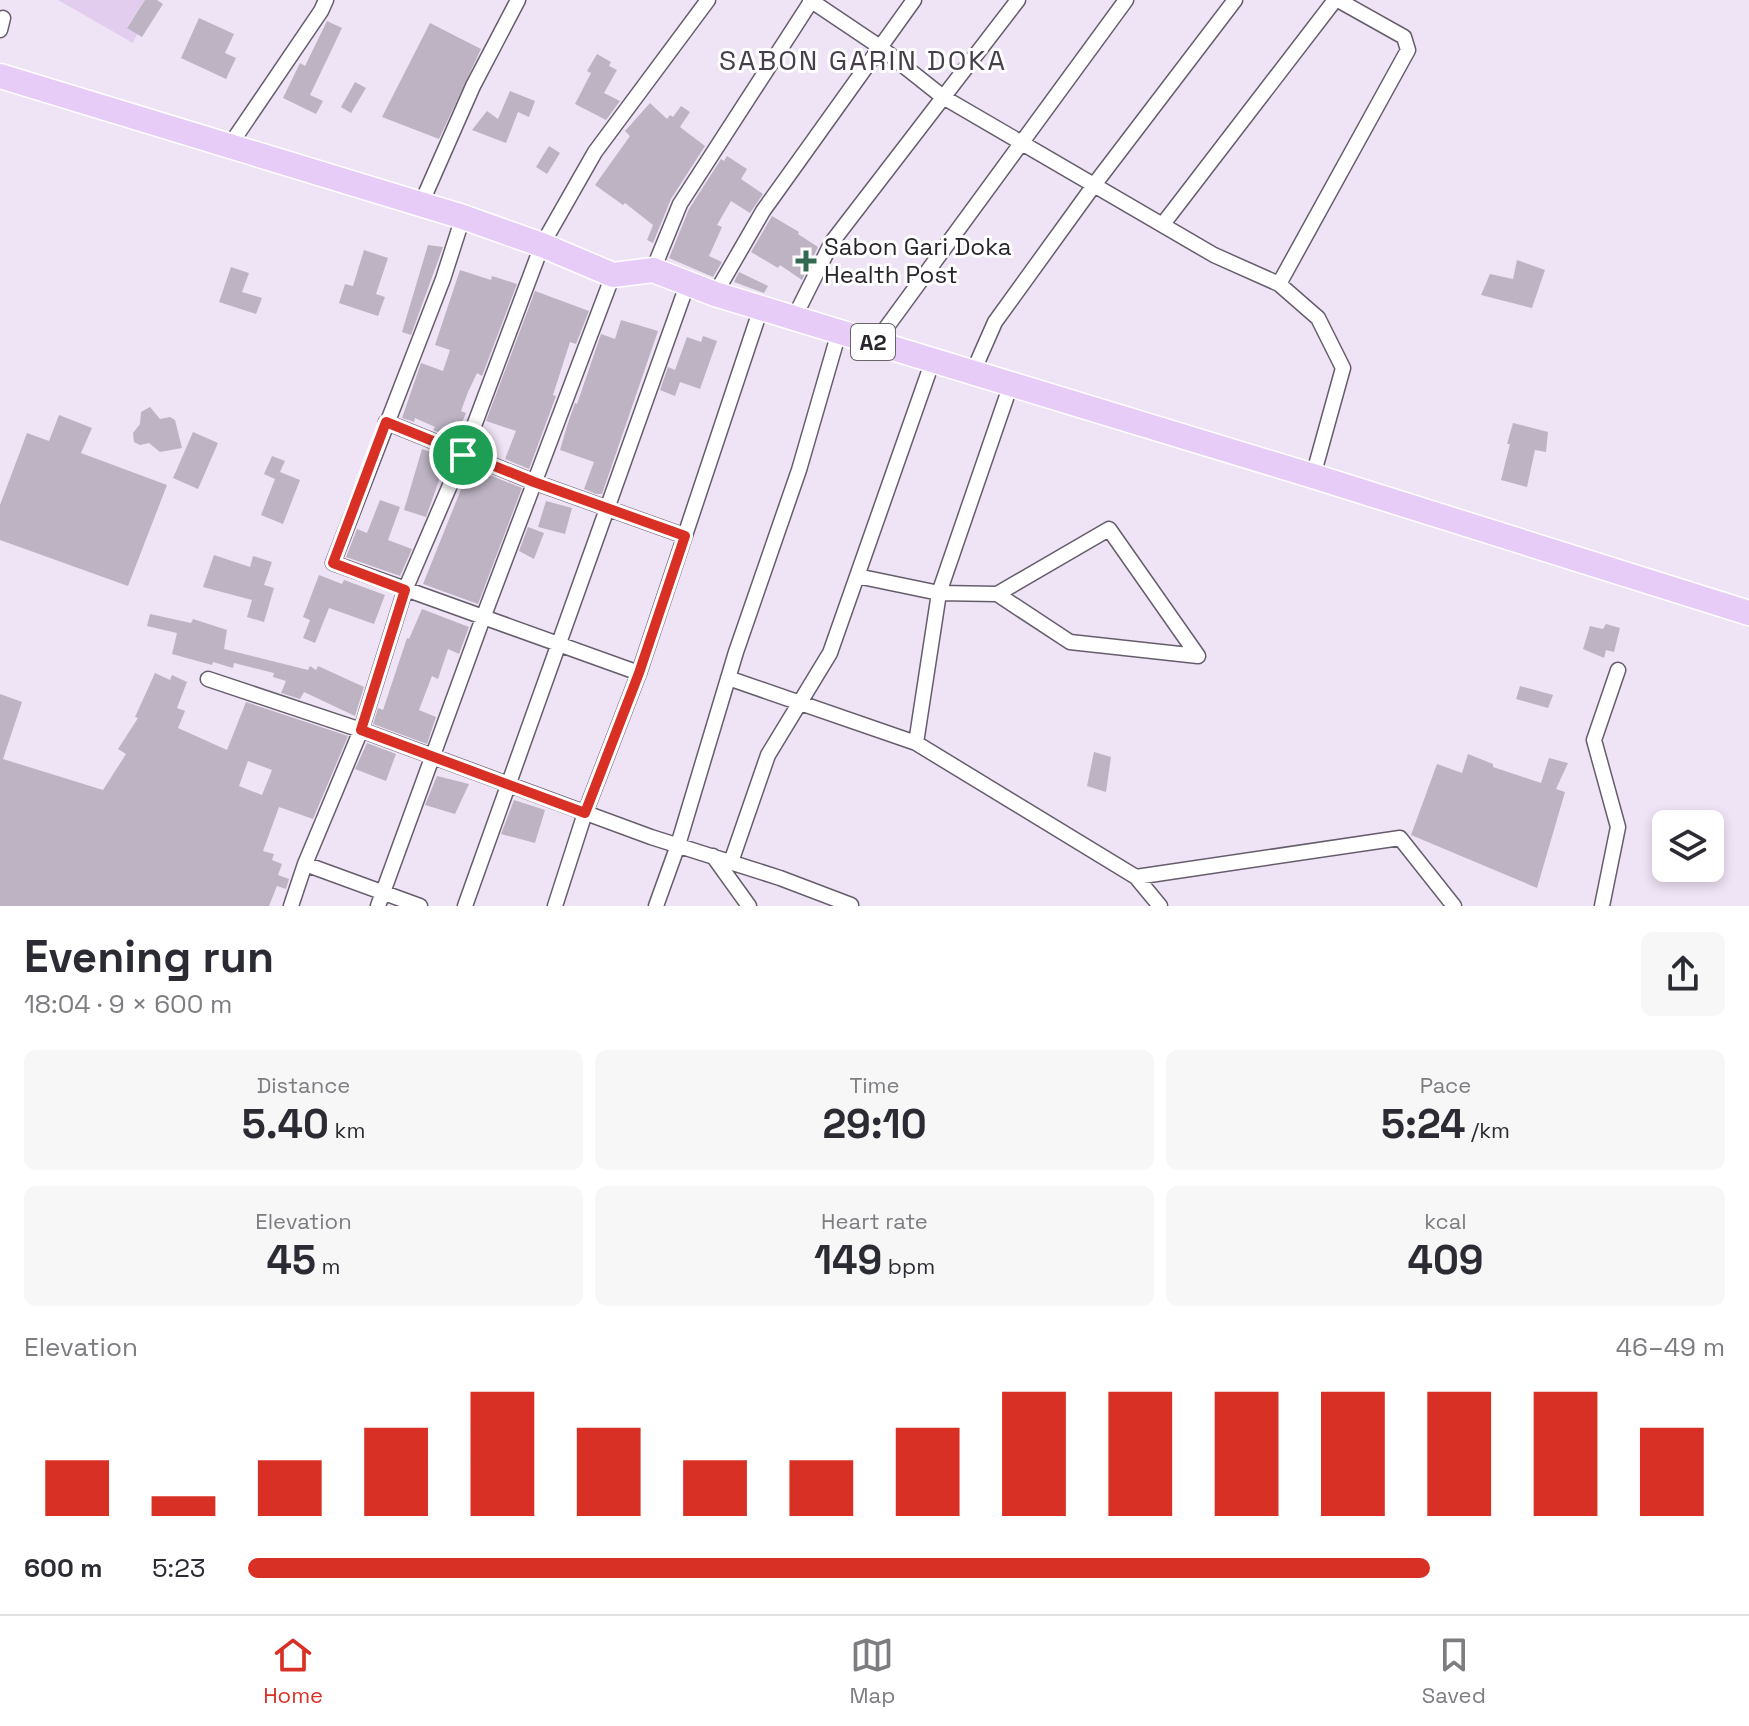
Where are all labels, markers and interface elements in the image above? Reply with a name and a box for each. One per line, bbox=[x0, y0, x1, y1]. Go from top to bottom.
district label: SABON GARIN DOKA bbox=[719, 42, 1007, 78]
place label: Sabon Gari Doka Health Post bbox=[824, 231, 1012, 290]
marker: Sabon Gari Doka Health Post bbox=[795, 250, 817, 272]
road number: A2 bbox=[851, 324, 895, 360]
pin bbox=[429, 421, 497, 489]
icon: arrive bbox=[441, 433, 485, 477]
map controls bbox=[1652, 810, 1724, 882]
button: layers bbox=[1652, 810, 1724, 882]
text: Evening run bbox=[24, 929, 274, 985]
button: share bbox=[1641, 932, 1725, 1016]
text: 18:04 · 9 × 600 m bbox=[24, 987, 232, 1021]
text: Distance bbox=[257, 1071, 350, 1099]
text: Time bbox=[849, 1071, 900, 1099]
text: Pace bbox=[1420, 1071, 1471, 1099]
text: 5.40 bbox=[242, 1099, 329, 1150]
text: 29:10 bbox=[822, 1099, 927, 1150]
text: 5:24 bbox=[1381, 1099, 1465, 1150]
text: km bbox=[329, 1116, 365, 1144]
text: /km bbox=[1465, 1116, 1510, 1144]
text: Elevation bbox=[255, 1207, 352, 1235]
text: Heart rate bbox=[821, 1207, 928, 1235]
text: kcal bbox=[1424, 1207, 1467, 1235]
text: 45 bbox=[266, 1235, 316, 1286]
text: 149 bbox=[814, 1235, 882, 1286]
text: 409 bbox=[1407, 1235, 1484, 1286]
text: m bbox=[316, 1252, 341, 1280]
text: bpm bbox=[882, 1252, 935, 1280]
text: Elevation bbox=[24, 1330, 138, 1364]
text: 46–49 m bbox=[1616, 1330, 1725, 1364]
text: 600 m bbox=[24, 1551, 103, 1585]
text: 5:23 bbox=[152, 1551, 205, 1585]
tab: Home bbox=[263, 1633, 323, 1709]
tab: Map bbox=[849, 1633, 895, 1709]
tab: Saved bbox=[1422, 1633, 1486, 1709]

